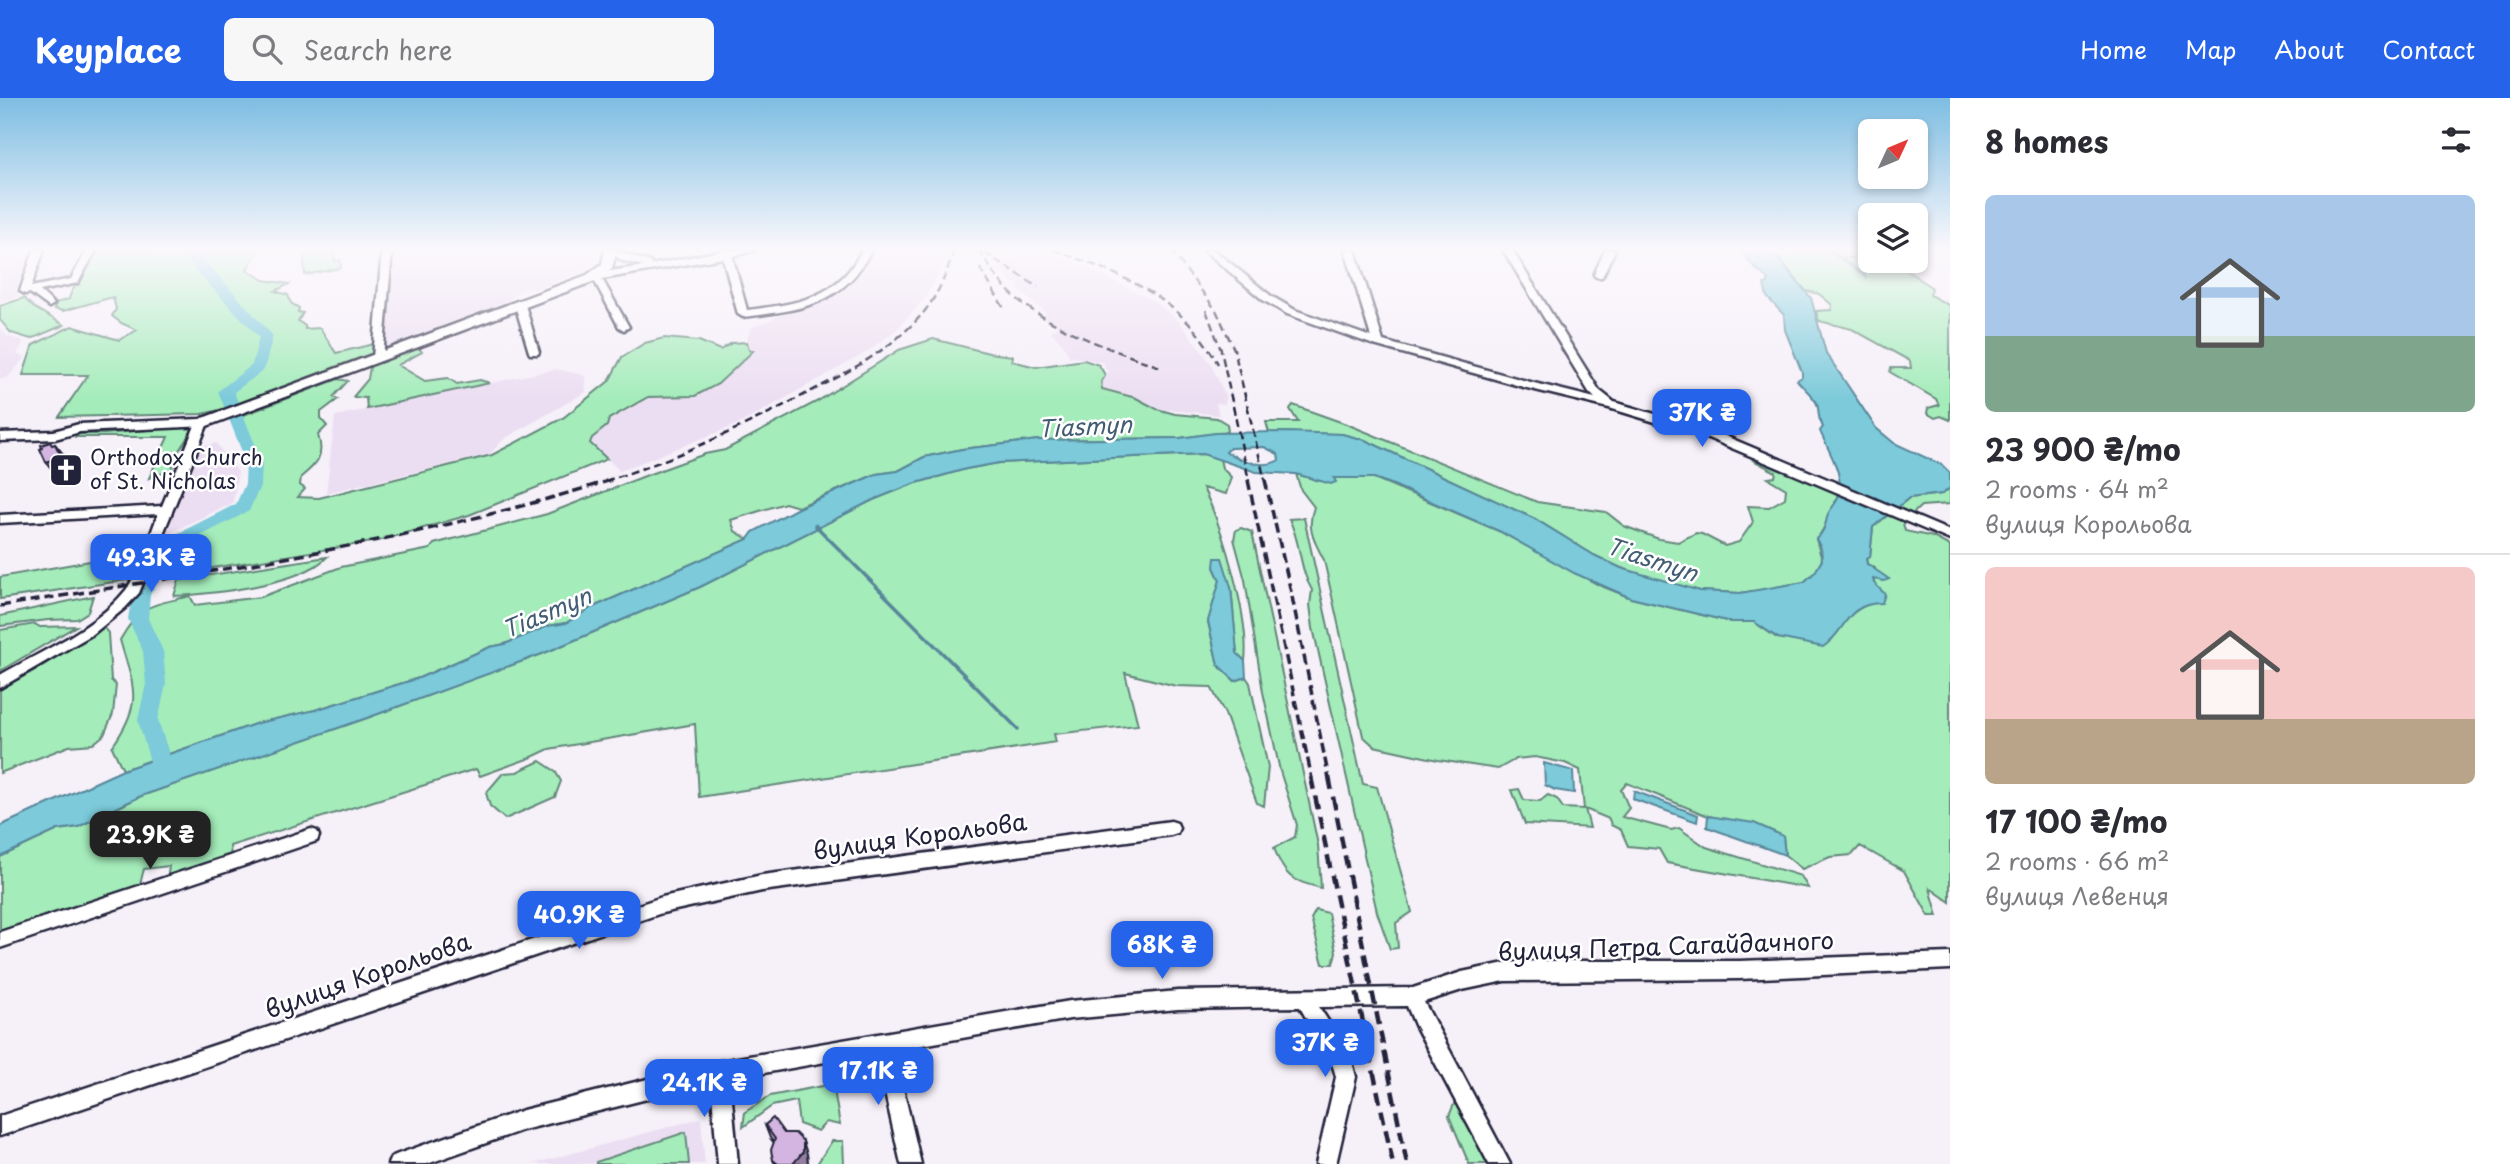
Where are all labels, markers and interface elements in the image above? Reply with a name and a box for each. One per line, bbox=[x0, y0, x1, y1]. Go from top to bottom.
search box bbox=[224, 18, 714, 81]
text: Keyplace bbox=[35, 24, 182, 74]
icon: search bbox=[248, 30, 286, 68]
text: Search here bbox=[304, 30, 452, 69]
text: Home bbox=[2080, 31, 2147, 67]
text: Map bbox=[2185, 31, 2236, 67]
text: About bbox=[2274, 31, 2344, 67]
text: Contact bbox=[2382, 31, 2475, 67]
text: 8 homes bbox=[1985, 118, 2108, 163]
north arrow bbox=[1858, 119, 1928, 189]
map controls bbox=[1858, 119, 1928, 273]
icon: filters bbox=[2437, 121, 2475, 159]
button: layers bbox=[1858, 203, 1928, 273]
icon: home bbox=[2167, 240, 2293, 366]
pin: 37K ₴ bbox=[1653, 390, 1751, 449]
text: 37K ₴ bbox=[1668, 394, 1736, 429]
water label: Tiasmyn bbox=[1037, 406, 1134, 445]
text: 23 900 ₴/mo bbox=[1985, 426, 2181, 471]
place label: Orthodox Church of St. Nicholas bbox=[90, 440, 263, 496]
church icon: Orthodox Church of St. Nicholas bbox=[47, 451, 85, 489]
text: 2 rooms · 64 m² bbox=[1985, 471, 2169, 506]
text: вулиця Корольова bbox=[1985, 506, 2192, 541]
water label: Tiasmyn bbox=[1602, 527, 1704, 590]
pin: 49.3K ₴ bbox=[86, 534, 216, 594]
text: 49.3K ₴ bbox=[106, 539, 196, 574]
water label: Tiasmyn bbox=[496, 577, 598, 646]
icon: home bbox=[2167, 612, 2293, 738]
text: 17 100 ₴/mo bbox=[1985, 798, 2167, 843]
street label: вулиця Корольова bbox=[810, 802, 1029, 868]
pin: 23.9K ₴ bbox=[85, 812, 215, 871]
text: 23.9K ₴ bbox=[106, 816, 194, 851]
text: 2 rooms · 66 m² bbox=[1985, 843, 2169, 878]
text: вулиця Левенця bbox=[1985, 878, 2169, 913]
pin: 40.9K ₴ bbox=[514, 892, 644, 951]
text: 40.9K ₴ bbox=[534, 896, 624, 931]
street label: вулиця Петра Сагайдачного bbox=[1497, 921, 1835, 969]
street label: вулиця Корольова bbox=[260, 922, 475, 1026]
pin: 68K ₴ bbox=[1113, 922, 1211, 981]
text: 68K ₴ bbox=[1127, 926, 1197, 961]
pin: 37K ₴ bbox=[1276, 1020, 1374, 1079]
text: 37K ₴ bbox=[1291, 1024, 1359, 1059]
pin: 17.1K ₴ bbox=[813, 1048, 943, 1107]
text: 17.1K ₴ bbox=[838, 1052, 918, 1087]
pin: 24.1K ₴ bbox=[639, 1060, 769, 1119]
text: 24.1K ₴ bbox=[661, 1064, 747, 1099]

